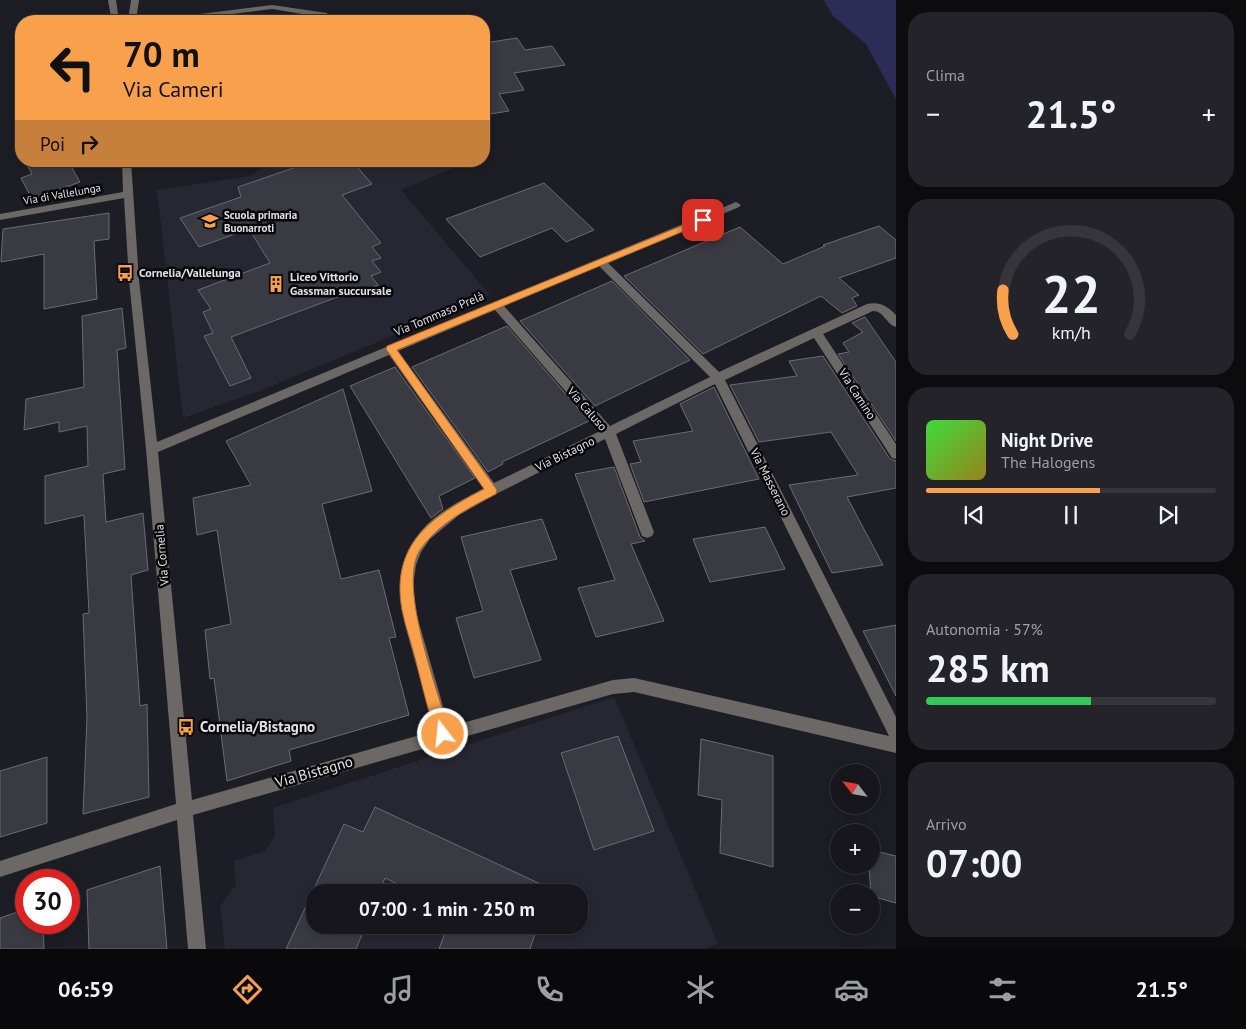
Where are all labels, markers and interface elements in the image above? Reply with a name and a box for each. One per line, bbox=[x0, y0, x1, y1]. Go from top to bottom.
text: 70 m bbox=[123, 31, 200, 77]
icon: left bbox=[40, 35, 105, 100]
text: Clima bbox=[926, 65, 965, 85]
text: Via Cameri bbox=[123, 75, 224, 103]
text: 21.5° bbox=[1026, 89, 1116, 138]
text: − bbox=[926, 95, 940, 132]
text: + bbox=[1202, 95, 1216, 132]
icon: right bbox=[75, 130, 103, 158]
text: Poi bbox=[40, 132, 65, 156]
street label: Via di Vallelunga bbox=[21, 180, 102, 208]
pin bbox=[682, 199, 724, 241]
icon: arrive bbox=[689, 206, 717, 234]
place label: Scuola primaria Buonarroti bbox=[224, 208, 297, 235]
school or university icon: Scuola primaria Buonarroti bbox=[200, 211, 220, 231]
text: 22 bbox=[1042, 260, 1100, 327]
bus stop icon: Cornelia/Vallelunga bbox=[115, 263, 135, 283]
place label: Cornelia/Vallelunga bbox=[139, 265, 241, 280]
place label: Liceo Vittorio Gassman succursale bbox=[290, 269, 392, 298]
building icon: Liceo Vittorio Gassman succursale bbox=[266, 274, 286, 294]
street label: Via Tommaso Prelà bbox=[391, 288, 486, 340]
text: km/h bbox=[1051, 321, 1091, 344]
street label: Via Camino bbox=[835, 365, 879, 422]
street label: Via Caluso bbox=[564, 383, 611, 434]
text: Night Drive bbox=[1001, 428, 1093, 452]
street label: Via Bistagno bbox=[532, 433, 597, 475]
street label: Via Masserano bbox=[747, 445, 794, 518]
text: The Halogens bbox=[1001, 452, 1095, 472]
icon: previous bbox=[960, 501, 988, 529]
icon: pause bbox=[1057, 501, 1085, 529]
icon: next bbox=[1154, 501, 1182, 529]
street label: Via Cornelia bbox=[151, 524, 172, 587]
text: Autonomia · 57% bbox=[926, 619, 1043, 639]
text: 285 km bbox=[926, 643, 1050, 692]
position arrow bbox=[416, 707, 468, 759]
bus stop icon: Cornelia/Bistagno bbox=[176, 717, 196, 737]
place label: Cornelia/Bistagno bbox=[200, 717, 315, 736]
street label: Via Bistagno bbox=[272, 751, 355, 792]
north arrow bbox=[830, 764, 880, 814]
map controls bbox=[830, 764, 880, 934]
text: Arrivo bbox=[926, 814, 967, 834]
button: + bbox=[830, 824, 880, 874]
text: 07:00 bbox=[926, 838, 1022, 887]
speed limit sign: 30 bbox=[15, 869, 80, 934]
button: − bbox=[830, 884, 880, 934]
text: 07:00 · 1 min · 250 m bbox=[359, 897, 535, 921]
icon: directions bbox=[230, 972, 265, 1007]
icon: music bbox=[381, 972, 416, 1007]
icon: phone bbox=[532, 972, 567, 1007]
icon: climate bbox=[683, 972, 718, 1007]
icon: car bbox=[834, 972, 869, 1007]
icon: filters bbox=[985, 972, 1020, 1007]
text: 06:59 bbox=[58, 975, 114, 1003]
text: 21.5° bbox=[1135, 975, 1188, 1003]

